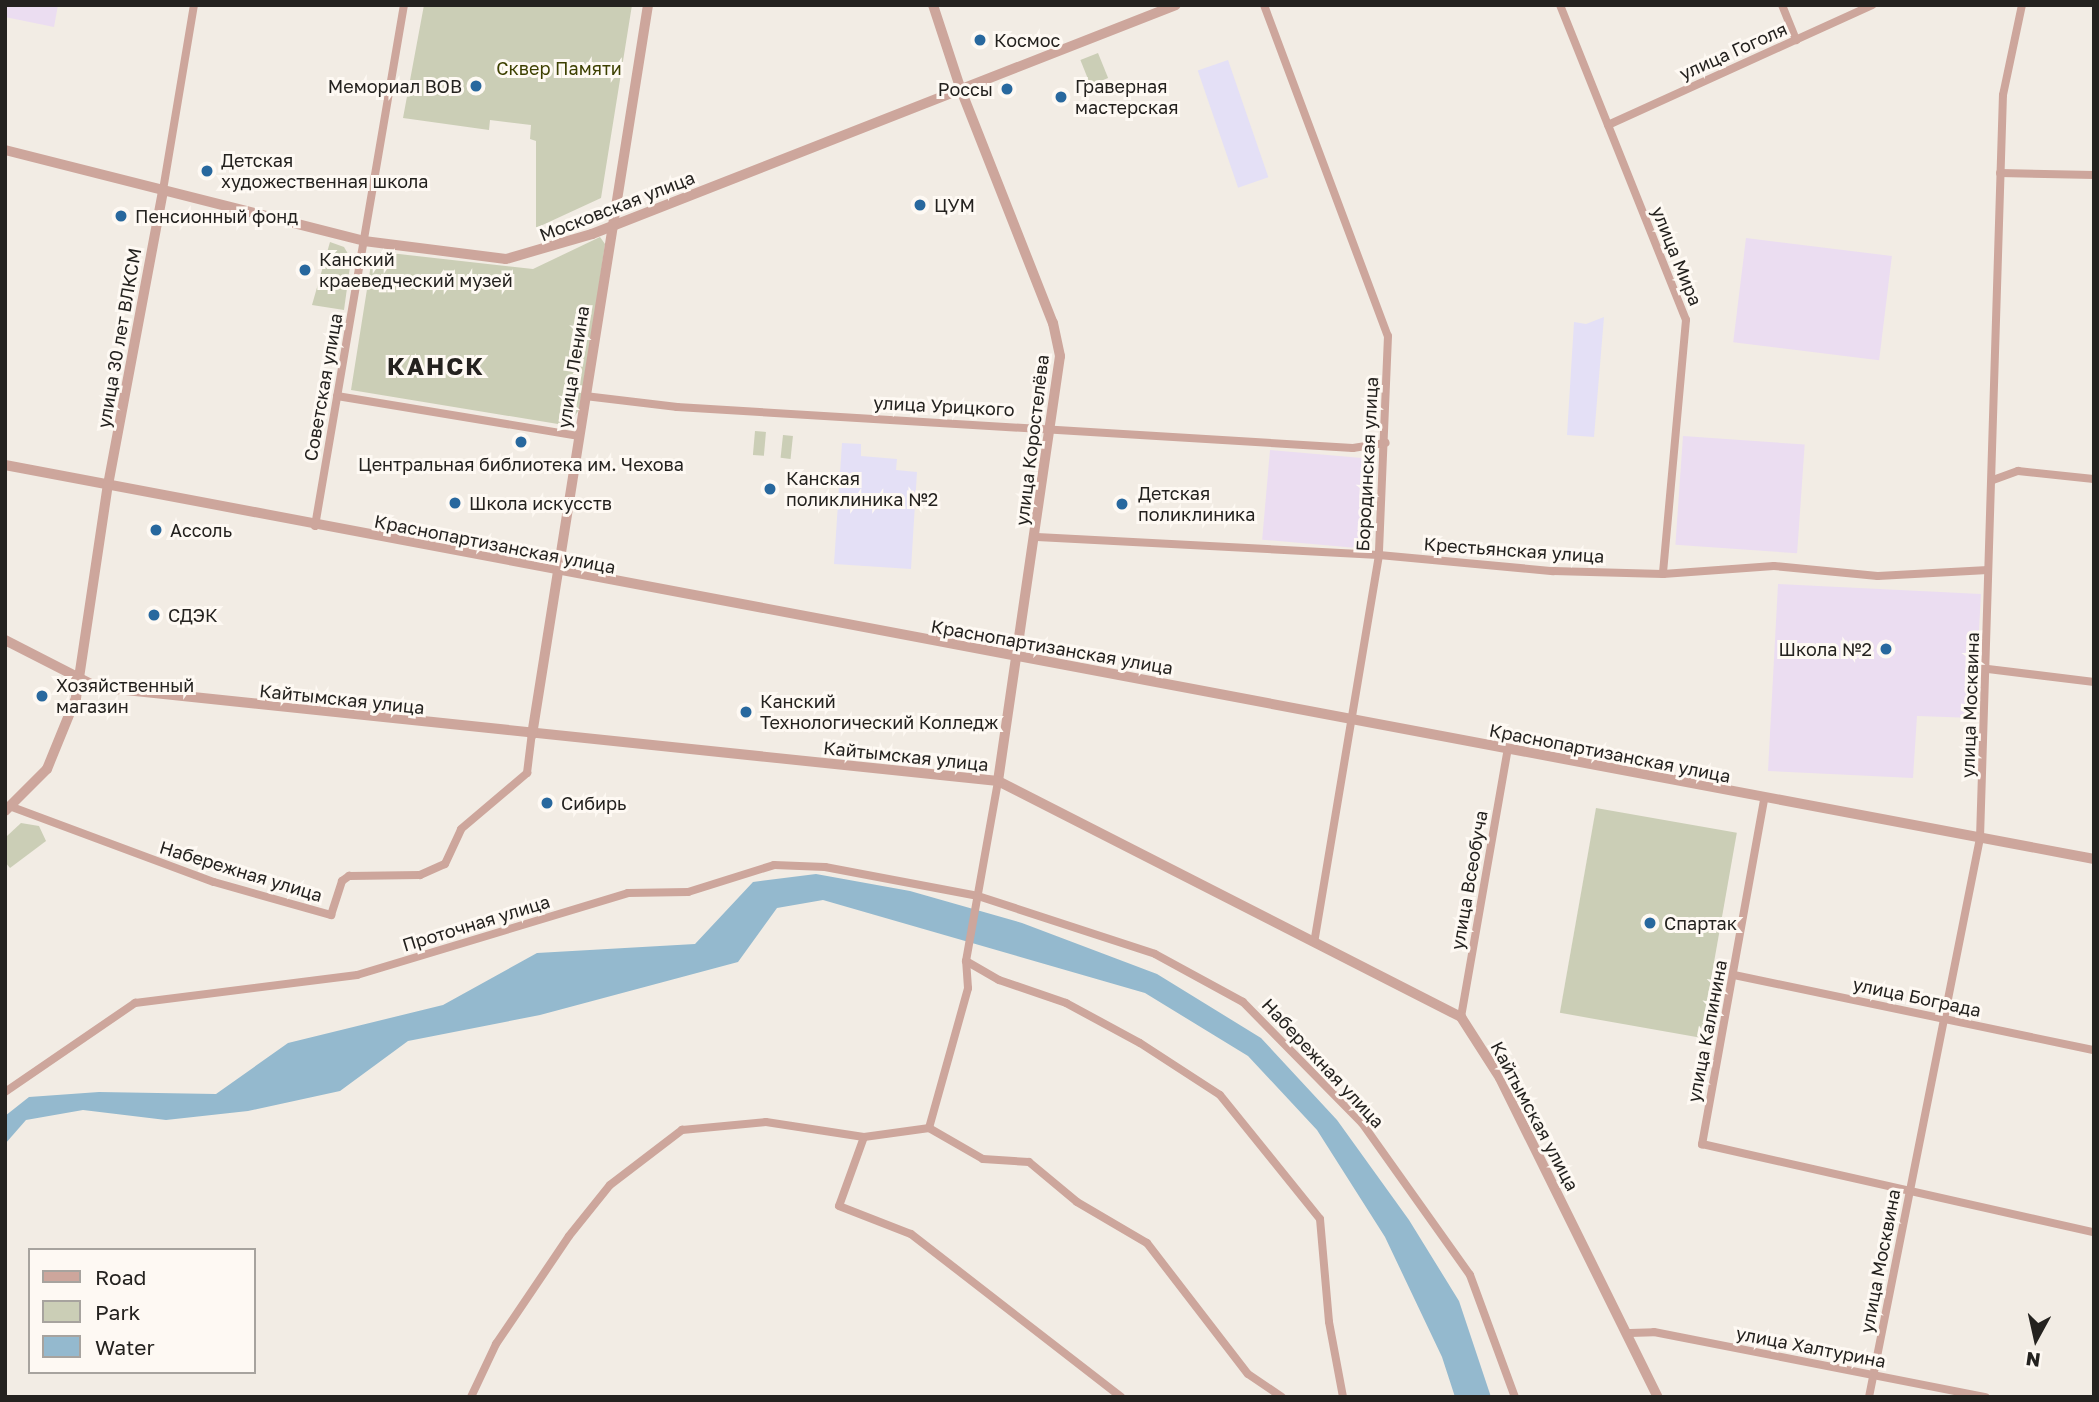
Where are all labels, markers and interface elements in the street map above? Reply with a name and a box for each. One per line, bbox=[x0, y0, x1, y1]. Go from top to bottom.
street label: улица Гоголя bbox=[1676, 18, 1790, 84]
place label: Космос bbox=[994, 29, 1060, 51]
marker: Космос bbox=[972, 32, 988, 48]
park label: Сквер Памяти bbox=[496, 57, 622, 79]
place label: Мемориал ВОВ bbox=[328, 75, 462, 97]
place label: Граверная мастерская bbox=[1075, 76, 1178, 119]
marker: Мемориал ВОВ bbox=[468, 78, 484, 94]
place label: Россы bbox=[938, 78, 993, 100]
marker: Россы bbox=[999, 81, 1015, 97]
marker: Граверная мастерская bbox=[1053, 89, 1069, 105]
place label: Детская художественная школа bbox=[221, 150, 428, 192]
marker: Детская художественная школа bbox=[199, 163, 215, 179]
street label: Московская улица bbox=[536, 166, 698, 246]
place label: ЦУМ bbox=[934, 194, 975, 216]
marker: ЦУМ bbox=[912, 197, 928, 213]
street label: улица Мира bbox=[1647, 203, 1707, 309]
place label: Пенсионный фонд bbox=[135, 205, 298, 227]
marker: Пенсионный фонд bbox=[113, 208, 129, 224]
street label: улица 30 лет ВЛКСМ bbox=[93, 246, 145, 430]
place label: Канский краеведческий музей bbox=[319, 249, 513, 292]
marker: Канский краеведческий музей bbox=[297, 262, 313, 278]
street label: улица Ленина bbox=[553, 304, 593, 430]
street label: Советская улица bbox=[299, 311, 347, 463]
district label: КАНСК bbox=[388, 352, 484, 380]
street label: улица Коростелёва bbox=[1011, 353, 1053, 527]
street label: Бородинская улица bbox=[1352, 376, 1382, 552]
street label: улица Урицкого bbox=[873, 392, 1015, 420]
marker: Центральная библиотека им. Чехова bbox=[513, 434, 529, 450]
place label: Центральная библиотека им. Чехова bbox=[358, 453, 684, 475]
place label: Канская поликлиника №2 bbox=[786, 468, 938, 510]
marker: Канская поликлиника №2 bbox=[760, 479, 780, 499]
place label: Детская поликлиника bbox=[1138, 483, 1255, 526]
place label: Школа искусств bbox=[469, 492, 612, 514]
marker: Детская поликлиника bbox=[1112, 494, 1132, 514]
marker: Школа искусств bbox=[447, 495, 463, 511]
street label: Краснопартизанская улица bbox=[373, 510, 617, 578]
place label: Ассоль bbox=[170, 519, 232, 541]
marker: Ассоль bbox=[148, 522, 164, 538]
street label: Крестьянская улица bbox=[1423, 533, 1605, 567]
place label: СДЭК bbox=[168, 604, 217, 626]
marker: СДЭК bbox=[146, 607, 162, 623]
street label: Краснопартизанская улица bbox=[929, 615, 1175, 679]
street label: улица Москвина bbox=[1957, 632, 1983, 778]
place label: Школа №2 bbox=[1779, 638, 1872, 660]
marker: Школа №2 bbox=[1878, 641, 1894, 657]
place label: Хозяйственный магазин bbox=[56, 675, 194, 718]
street label: Кайтымская улица bbox=[258, 680, 426, 718]
marker: Хозяйственный магазин bbox=[34, 688, 50, 704]
place label: Канский Технологический Колледж bbox=[760, 691, 998, 734]
marker: Канский Технологический Колледж bbox=[738, 704, 754, 720]
street label: Краснопартизанская улица bbox=[1488, 719, 1732, 787]
street label: Кайтымская улица bbox=[822, 737, 990, 775]
place label: Сибирь bbox=[561, 792, 626, 814]
marker: Сибирь bbox=[539, 795, 555, 811]
street label: улица Всеобуча bbox=[1446, 809, 1492, 951]
street label: Набережная улица bbox=[157, 836, 325, 906]
street label: Проточная улица bbox=[400, 890, 552, 956]
place label: Спартак bbox=[1664, 912, 1737, 934]
marker: Спартак bbox=[1642, 915, 1658, 931]
street label: улица Калинина bbox=[1683, 958, 1731, 1104]
street label: улица Бограда bbox=[1851, 973, 1983, 1021]
street label: Набережная улица bbox=[1257, 994, 1389, 1132]
street label: Кайтымская улица bbox=[1486, 1038, 1584, 1194]
street label: улица Москвина bbox=[1855, 1187, 1905, 1335]
legend bbox=[28, 1248, 256, 1374]
text: Road bbox=[95, 1264, 146, 1290]
text: Park bbox=[95, 1299, 140, 1325]
north arrow bbox=[2001, 1304, 2071, 1374]
street label: улица Халтурина bbox=[1734, 1322, 1888, 1372]
text: Water bbox=[95, 1334, 155, 1360]
text: N bbox=[2024, 1348, 2042, 1373]

